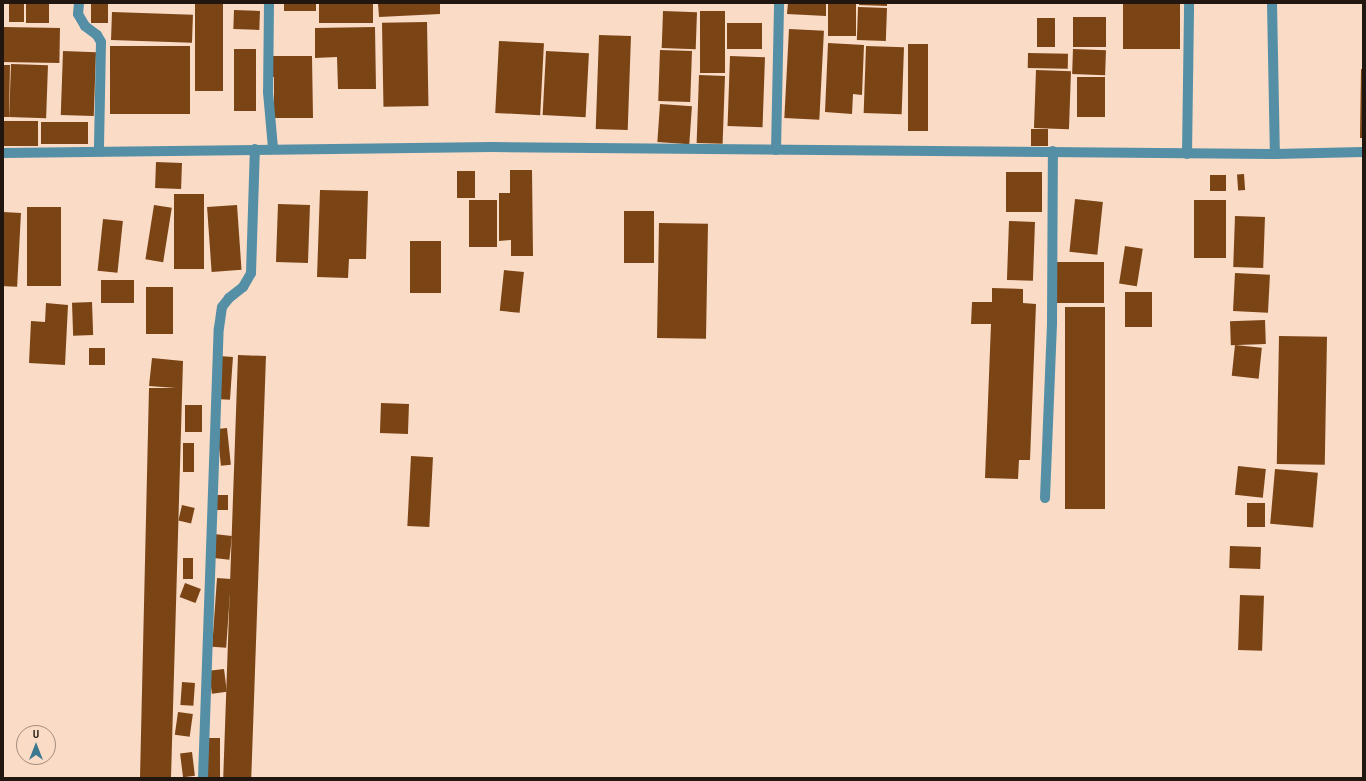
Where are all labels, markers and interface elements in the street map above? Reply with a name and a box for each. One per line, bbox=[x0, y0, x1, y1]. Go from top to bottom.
north arrow bbox=[16, 725, 56, 765]
text: U bbox=[33, 727, 39, 741]

